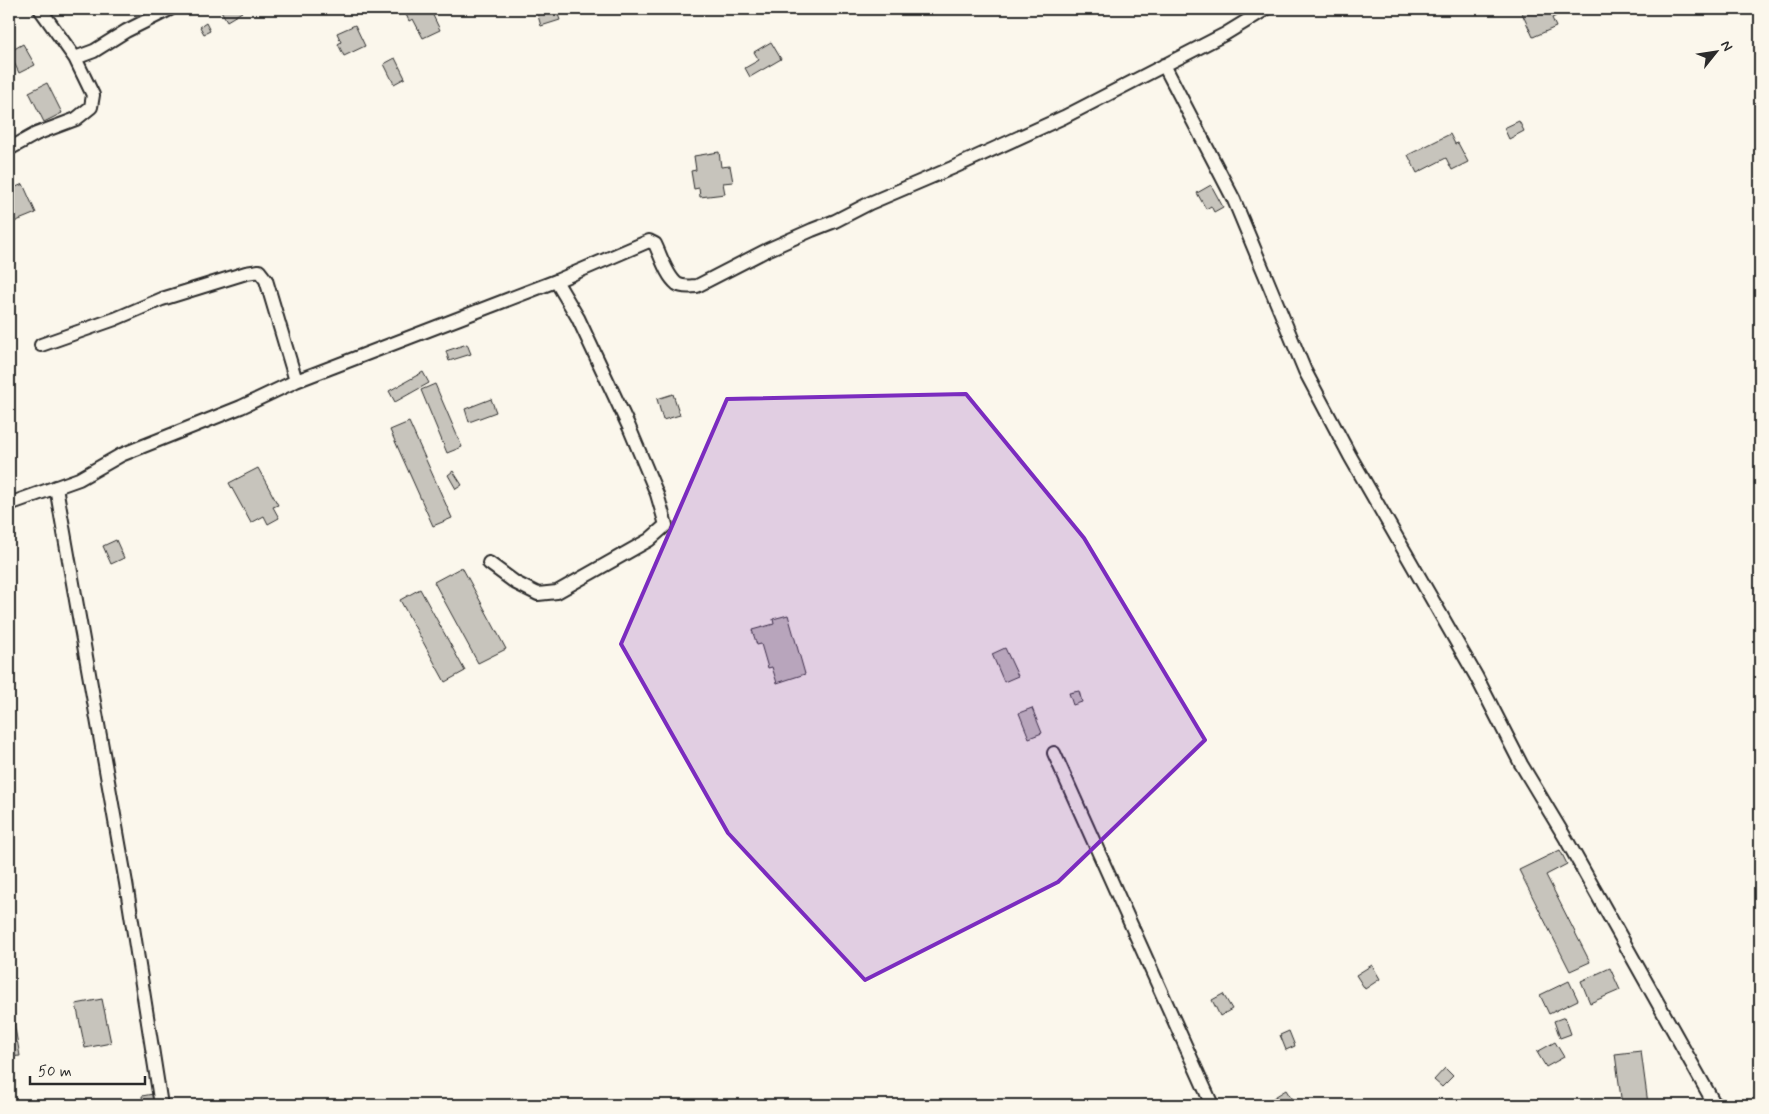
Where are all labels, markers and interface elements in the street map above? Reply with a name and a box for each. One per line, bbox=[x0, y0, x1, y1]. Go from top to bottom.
north arrow bbox=[1692, 28, 1742, 78]
text: N bbox=[1716, 37, 1737, 55]
scale bar bbox=[30, 1054, 145, 1086]
text: 50 m bbox=[38, 1062, 72, 1082]

